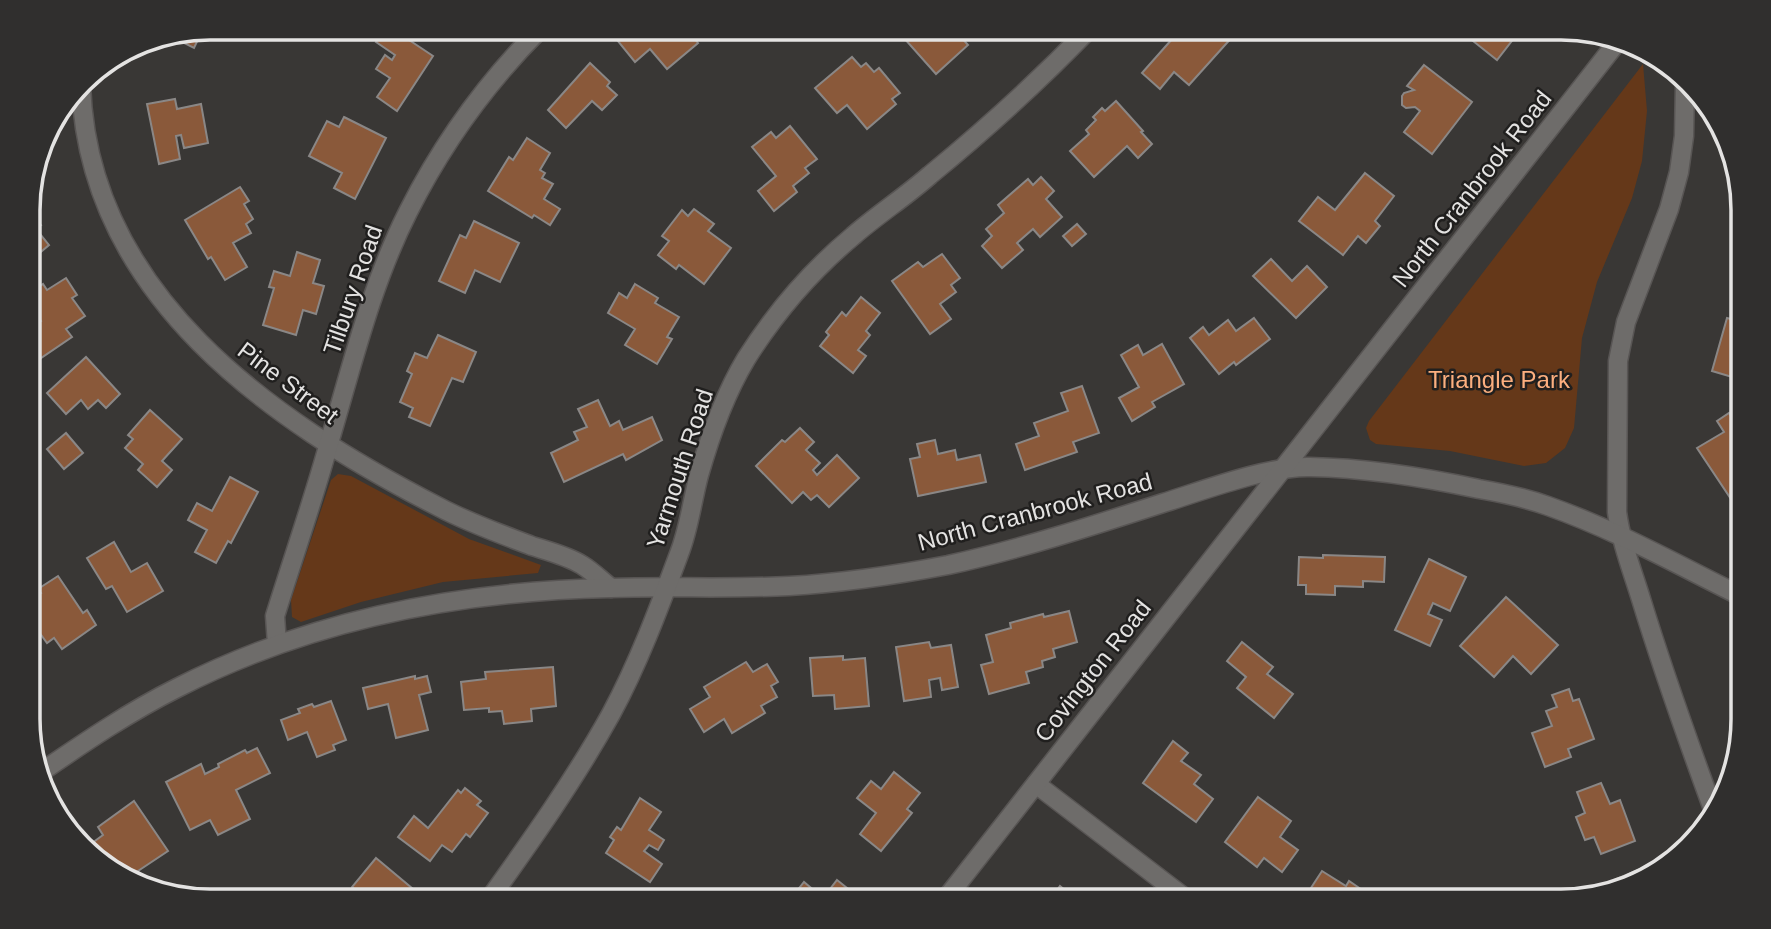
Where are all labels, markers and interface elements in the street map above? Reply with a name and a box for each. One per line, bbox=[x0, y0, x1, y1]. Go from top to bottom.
street label: North Cranbrook Road bbox=[1387, 85, 1557, 292]
street label: Tilbury Road bbox=[318, 222, 387, 358]
street label: Pine Street bbox=[233, 336, 344, 429]
park label: Triangle Park bbox=[1428, 366, 1571, 393]
street label: Yarmouth Road bbox=[641, 386, 718, 552]
street label: North Cranbrook Road bbox=[915, 467, 1155, 556]
street label: Covington Road bbox=[1029, 595, 1156, 747]

